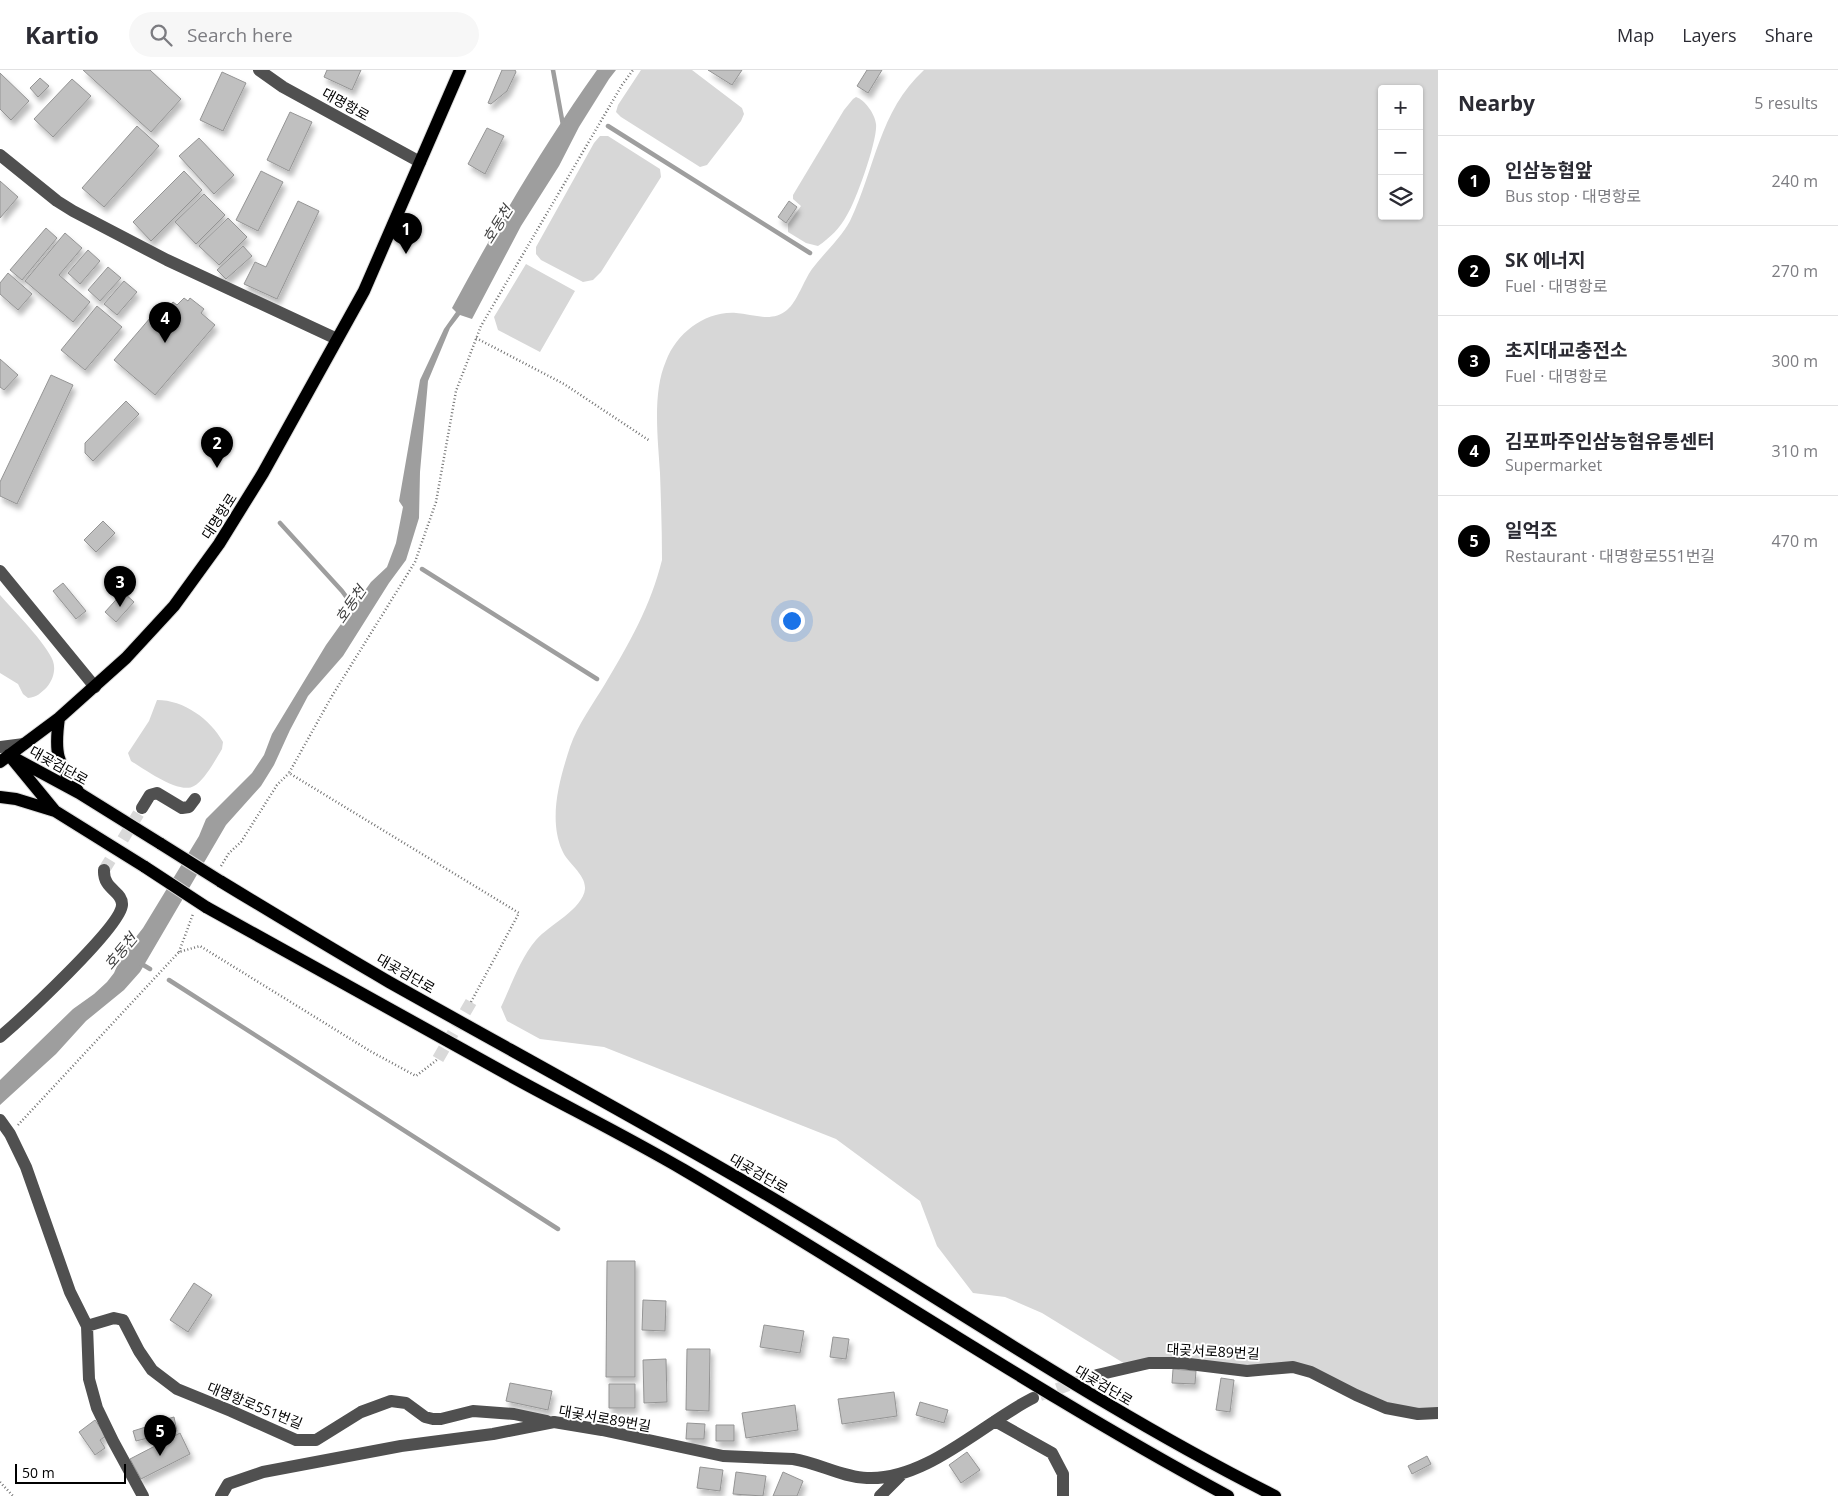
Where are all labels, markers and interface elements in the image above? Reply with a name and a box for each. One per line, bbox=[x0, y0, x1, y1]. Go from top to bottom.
search box bbox=[129, 12, 479, 57]
text: Kartio bbox=[25, 18, 99, 51]
icon: search bbox=[147, 21, 175, 49]
text: Search here bbox=[187, 22, 293, 48]
text: Map bbox=[1617, 23, 1654, 47]
text: Layers bbox=[1682, 23, 1737, 47]
text: Share bbox=[1765, 23, 1813, 47]
street label: 대명항로 bbox=[319, 83, 373, 125]
map controls bbox=[1378, 85, 1423, 220]
button: + bbox=[1378, 85, 1423, 130]
text: Nearby bbox=[1458, 89, 1535, 117]
text: 5 results bbox=[1754, 92, 1818, 114]
button: − bbox=[1378, 130, 1423, 175]
text: 인삼농협앞 bbox=[1505, 157, 1592, 183]
text: 1 bbox=[1469, 170, 1479, 192]
text: 240 m bbox=[1772, 170, 1818, 192]
button: layers bbox=[1378, 175, 1423, 220]
text: Bus stop · 대명항로 bbox=[1505, 185, 1641, 207]
water label: 호동천 bbox=[478, 199, 518, 247]
pin: 1 bbox=[390, 213, 422, 254]
text: SK 에너지 bbox=[1505, 247, 1585, 273]
text: 2 bbox=[1469, 260, 1479, 282]
text: 270 m bbox=[1772, 260, 1818, 282]
text: Fuel · 대명항로 bbox=[1505, 275, 1608, 297]
pin: 4 bbox=[149, 302, 181, 343]
text: 초지대교충전소 bbox=[1505, 337, 1627, 363]
text: 3 bbox=[1469, 350, 1479, 372]
text: 300 m bbox=[1772, 350, 1818, 372]
text: Fuel · 대명항로 bbox=[1505, 365, 1608, 387]
pin: 2 bbox=[201, 427, 233, 468]
text: 김포파주인삼농협유통센터 bbox=[1505, 428, 1715, 454]
text: 4 bbox=[1469, 440, 1479, 462]
text: 310 m bbox=[1772, 440, 1818, 462]
text: Supermarket bbox=[1505, 454, 1602, 476]
street label: 대명항로 bbox=[197, 489, 241, 543]
text: 일억조 bbox=[1505, 517, 1557, 543]
text: 5 bbox=[1469, 530, 1479, 552]
text: 470 m bbox=[1772, 530, 1818, 552]
text: Restaurant · 대명항로551번길 bbox=[1505, 545, 1715, 567]
pin: 3 bbox=[104, 566, 136, 607]
water label: 호동천 bbox=[330, 580, 371, 627]
your location bbox=[779, 608, 805, 634]
street label: 대곶검단로 bbox=[26, 741, 92, 789]
water label: 호동천 bbox=[99, 927, 142, 973]
street label: 대곶검단로 bbox=[373, 949, 439, 997]
street label: 대곶검단로 bbox=[726, 1149, 792, 1197]
street label: 대곶서로89번길 bbox=[1166, 1339, 1260, 1363]
street label: 대곶검단로 bbox=[1072, 1360, 1137, 1410]
street label: 대명항로551번길 bbox=[204, 1377, 306, 1433]
street label: 대곶서로89번길 bbox=[557, 1401, 653, 1435]
pin: 5 bbox=[144, 1415, 176, 1456]
scale bar bbox=[15, 1461, 126, 1484]
text: 50 m bbox=[22, 1463, 55, 1482]

